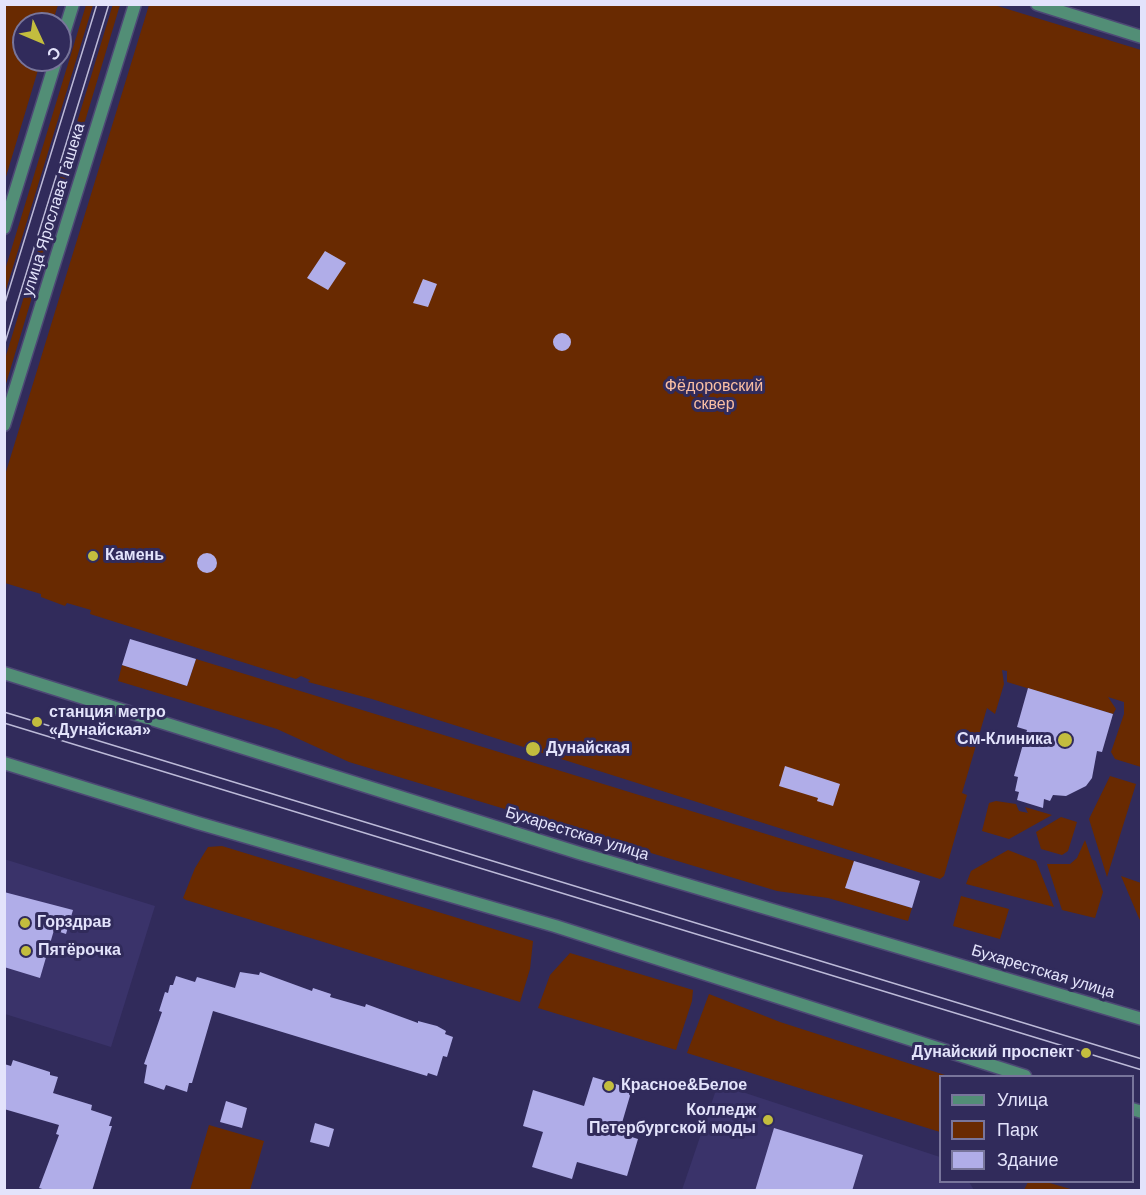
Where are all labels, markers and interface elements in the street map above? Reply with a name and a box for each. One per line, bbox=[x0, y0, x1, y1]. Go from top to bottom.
north arrow bbox=[12, 12, 72, 72]
text: С bbox=[44, 43, 64, 64]
street label: улица Ярослава Гашека bbox=[18, 121, 90, 299]
park label: Фёдоровский сквер bbox=[665, 377, 763, 415]
place label: Камень bbox=[105, 546, 164, 566]
marker: Камень bbox=[86, 549, 100, 563]
place label: станция метро «Дунайская» bbox=[49, 703, 166, 741]
marker: станция метро «Дунайская» bbox=[30, 715, 44, 729]
place label: См-Клиника bbox=[957, 730, 1052, 750]
marker: См-Клиника bbox=[1056, 731, 1074, 749]
place label: Дунайская bbox=[546, 739, 630, 759]
marker: Дунайская bbox=[524, 740, 542, 758]
street label: Бухарестская улица bbox=[503, 803, 651, 865]
place label: Горздрав bbox=[37, 913, 111, 933]
marker: Горздрав bbox=[18, 916, 32, 930]
place label: Пятёрочка bbox=[38, 941, 121, 961]
street label: Бухарестская улица bbox=[969, 941, 1117, 1003]
marker: Пятёрочка bbox=[19, 944, 33, 958]
place label: Дунайский проспект bbox=[912, 1043, 1074, 1063]
marker: Дунайский проспект bbox=[1079, 1046, 1093, 1060]
legend bbox=[939, 1075, 1134, 1183]
place label: Красное&Белое bbox=[621, 1076, 747, 1096]
marker: Красное&Белое bbox=[602, 1079, 616, 1093]
text: Улица bbox=[997, 1090, 1048, 1110]
place label: Колледж Петербургской моды bbox=[589, 1101, 756, 1139]
marker: Колледж Петербургской моды bbox=[761, 1113, 775, 1127]
text: Парк bbox=[997, 1120, 1038, 1140]
text: Здание bbox=[997, 1150, 1058, 1170]

